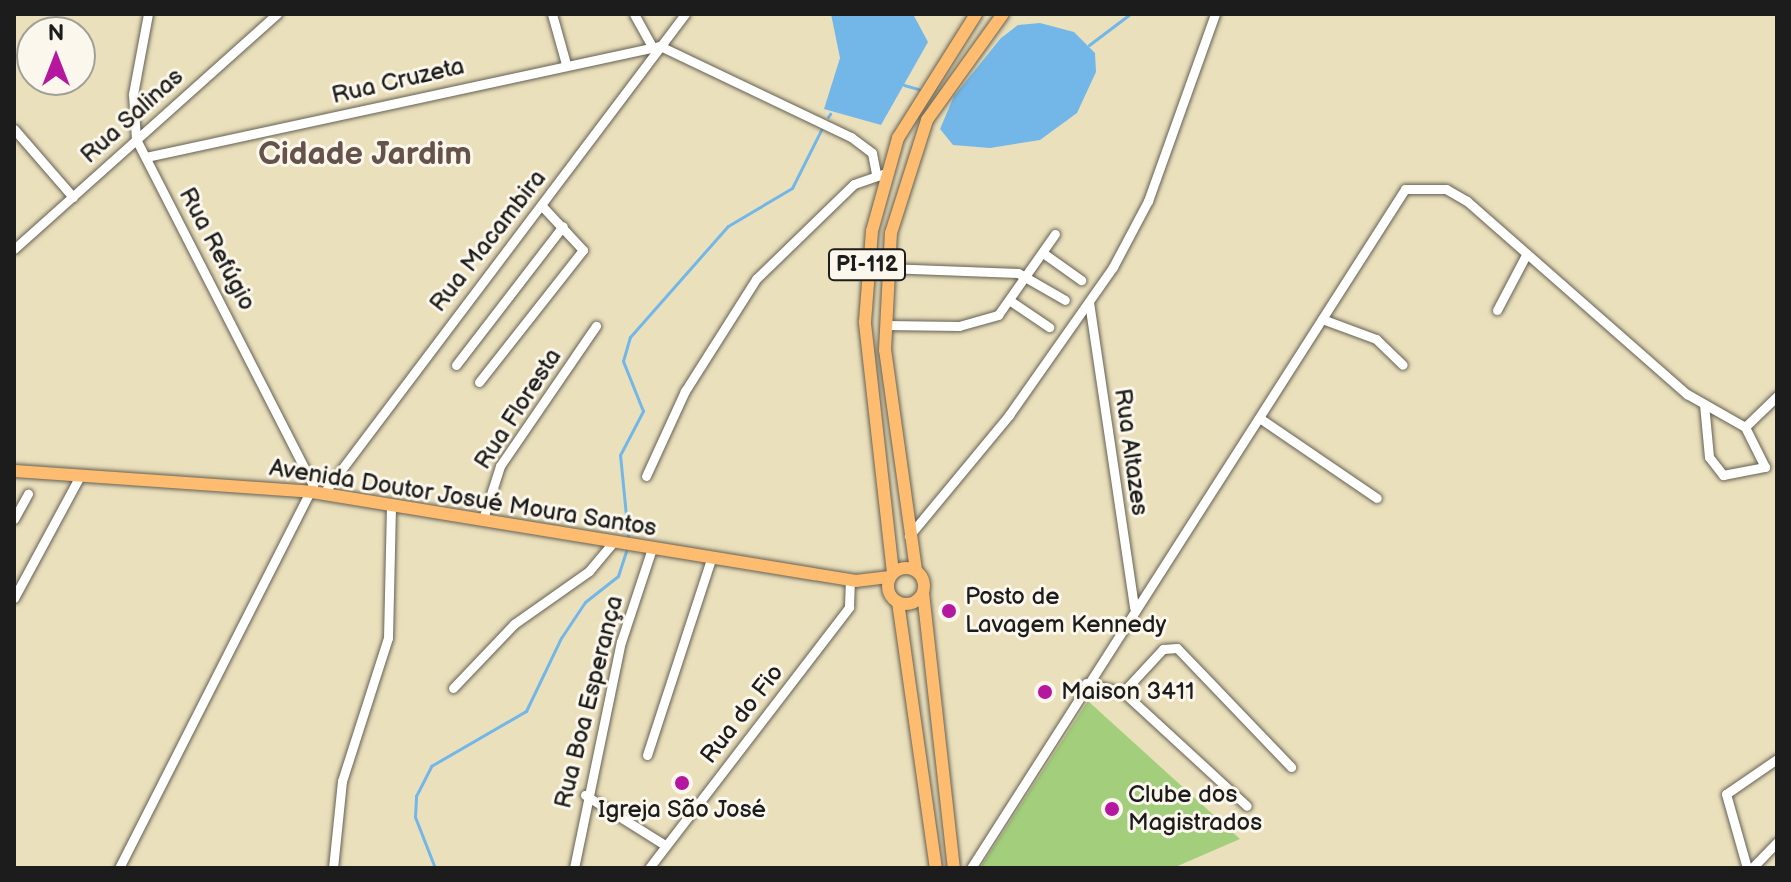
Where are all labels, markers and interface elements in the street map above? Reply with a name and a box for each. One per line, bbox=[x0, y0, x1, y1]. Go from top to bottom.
north arrow bbox=[16, 16, 96, 96]
text: N bbox=[48, 20, 64, 47]
street label: Rua Cruzeta bbox=[329, 52, 467, 110]
street label: Rua Salinas bbox=[75, 62, 189, 170]
district label: Cidade Jardim bbox=[258, 136, 472, 174]
street label: Rua Macambira bbox=[424, 164, 552, 318]
street label: Rua Refúgio bbox=[173, 183, 261, 315]
road number: PI-112 bbox=[827, 247, 907, 283]
street label: Rua Floresta bbox=[468, 343, 568, 475]
street label: Rua Altazes bbox=[1108, 387, 1154, 517]
street label: Avenida Doutor Josué Moura Santos bbox=[267, 453, 659, 543]
place label: Posto de Lavagem Kennedy bbox=[965, 583, 1166, 639]
street label: Rua Boa Esperança bbox=[549, 593, 629, 811]
marker: Posto de Lavagem Kennedy bbox=[940, 602, 958, 620]
street label: Rua do Fio bbox=[694, 659, 790, 769]
place label: Maison 3411 bbox=[1061, 678, 1194, 706]
marker: Maison 3411 bbox=[1036, 683, 1054, 701]
marker: Igreja São José bbox=[673, 774, 691, 792]
place label: Clube dos Magistrados bbox=[1128, 781, 1262, 837]
place label: Igreja São José bbox=[597, 796, 767, 824]
marker: Clube dos Magistrados bbox=[1103, 800, 1121, 818]

